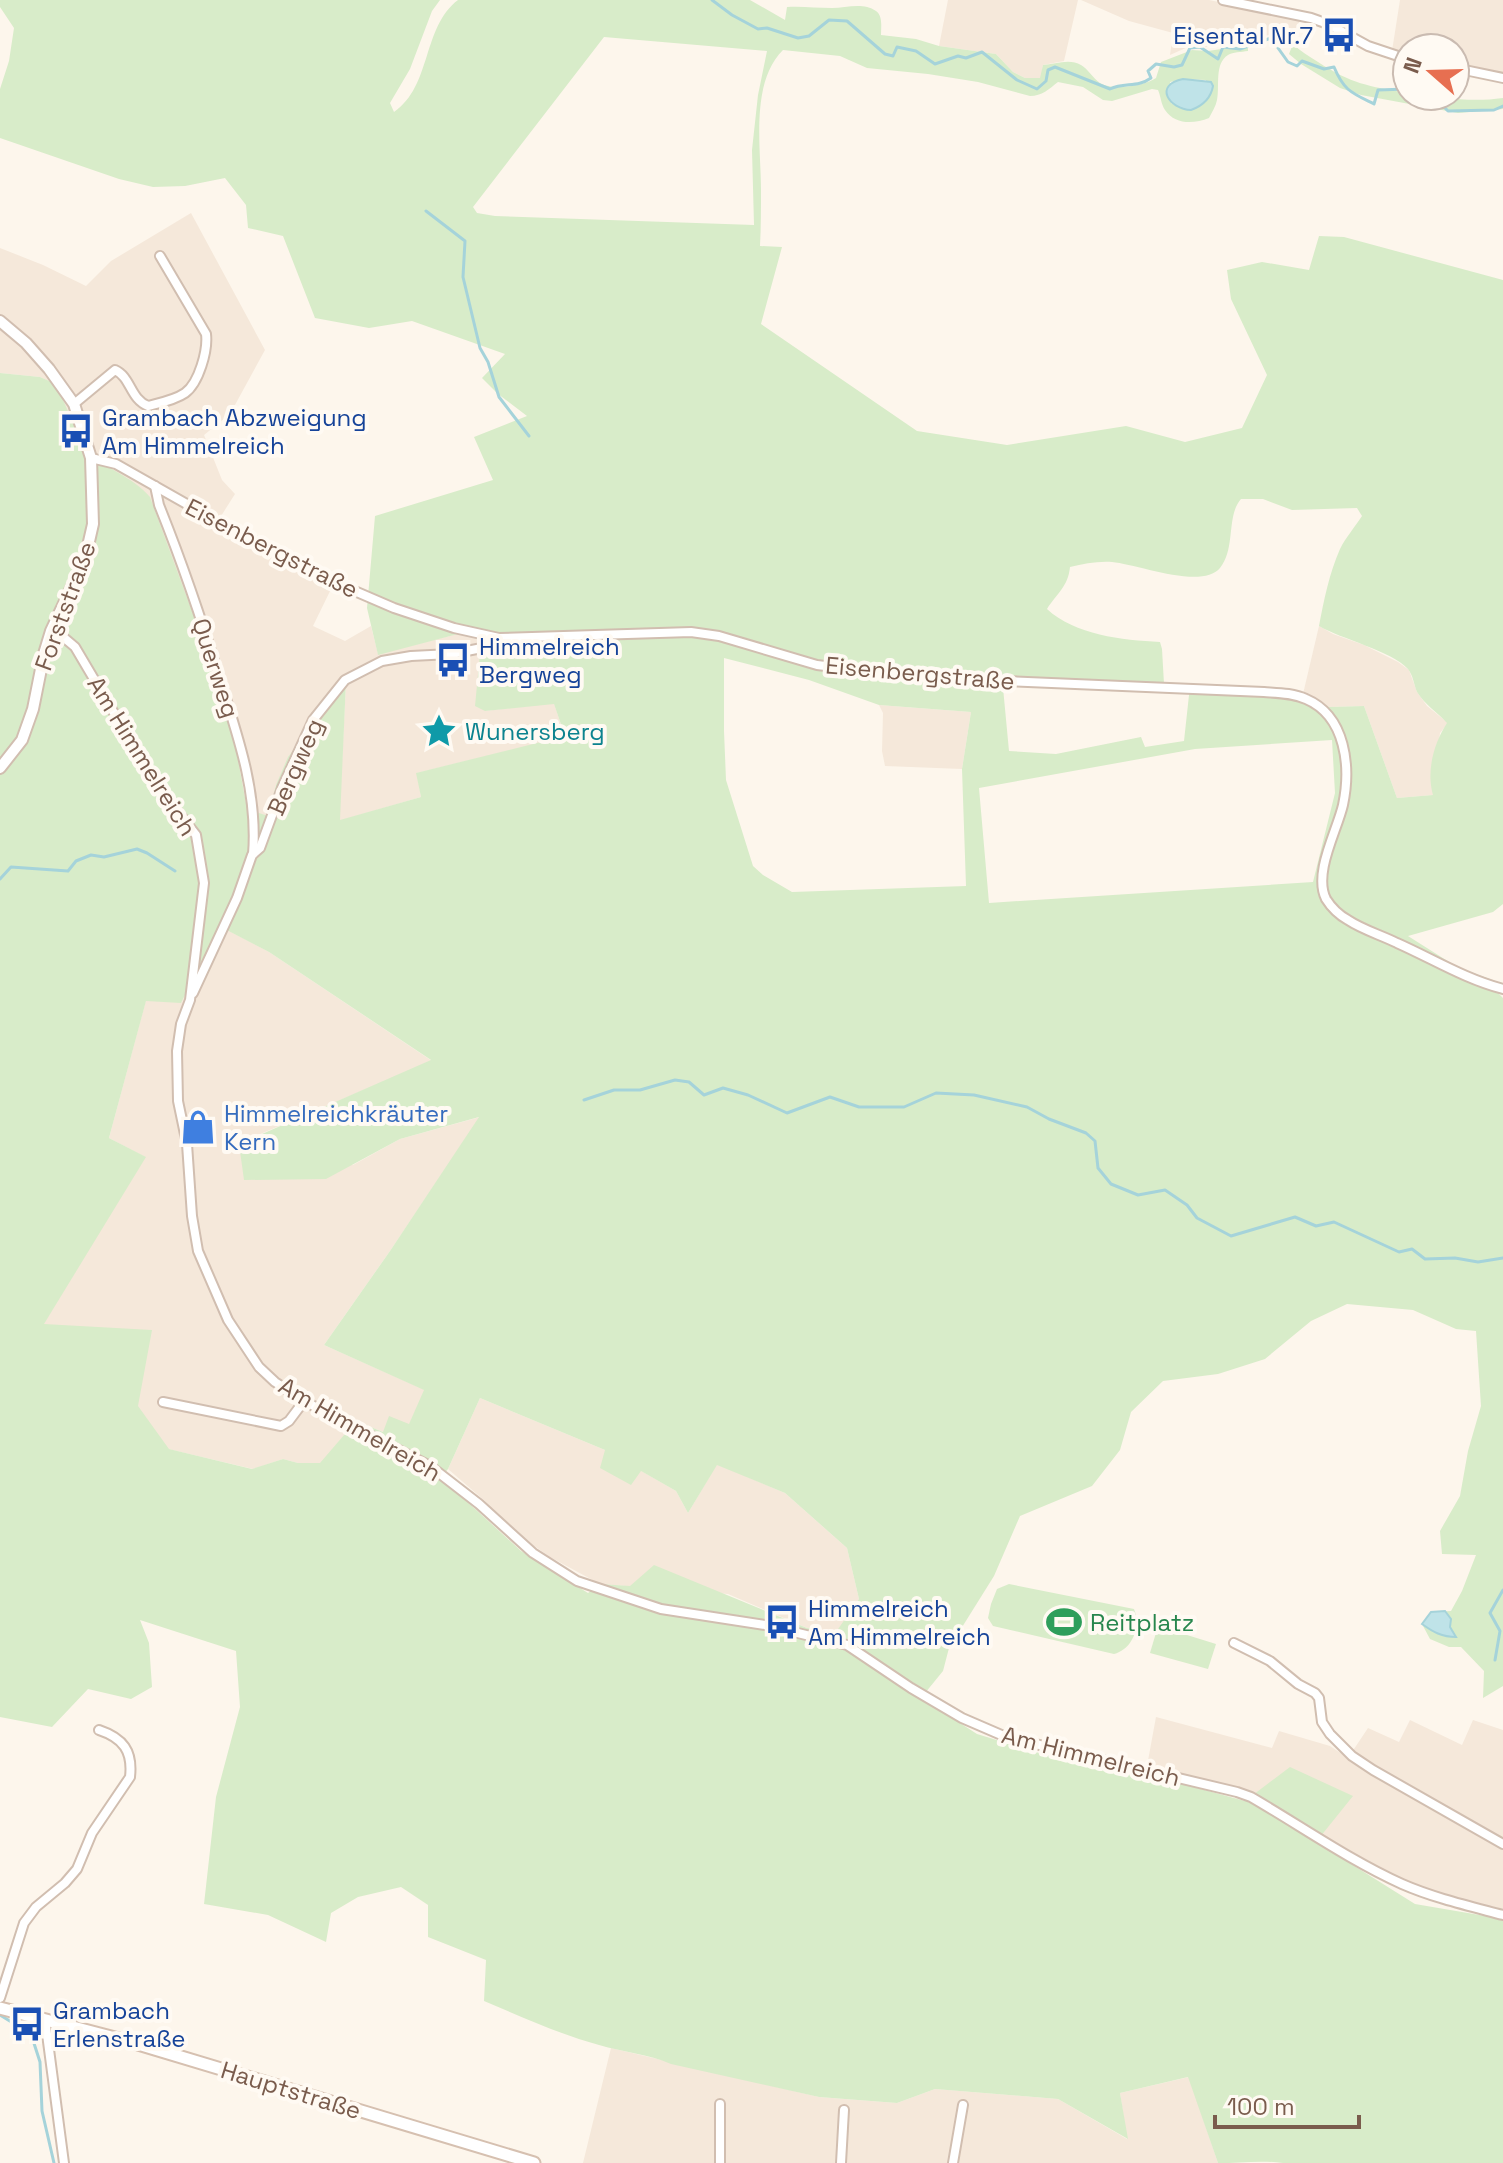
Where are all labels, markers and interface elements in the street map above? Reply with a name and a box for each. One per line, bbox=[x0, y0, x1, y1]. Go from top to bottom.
bus stop icon: Eisental Nr.7 bbox=[1320, 16, 1358, 54]
place label: Eisental Nr.7 bbox=[1173, 20, 1313, 51]
north arrow bbox=[1391, 32, 1471, 112]
text: N bbox=[1397, 53, 1428, 77]
place label: Grambach Abzweigung Am Himmelreich bbox=[102, 402, 367, 461]
bus stop icon: Grambach Abzweigung Am Himmelreich bbox=[57, 412, 95, 450]
street label: Eisenbergstraße bbox=[180, 491, 364, 605]
street label: Forststraße bbox=[27, 537, 103, 675]
street label: Querweg bbox=[185, 614, 247, 722]
place label: Himmelreich Bergweg bbox=[479, 631, 620, 690]
bus stop icon: Himmelreich Bergweg bbox=[434, 641, 472, 679]
street label: Eisenbergstraße bbox=[824, 649, 1016, 697]
street label: Am Himmelreich bbox=[80, 670, 204, 842]
place icon: Wunersberg bbox=[420, 712, 458, 750]
street label: Bergweg bbox=[260, 714, 330, 820]
place label: Wunersberg bbox=[465, 716, 605, 747]
place label: Himmelreichkräuter Kern bbox=[224, 1098, 448, 1157]
shop icon: Himmelreichkräuter Kern bbox=[179, 1108, 217, 1146]
street label: Am Himmelreich bbox=[273, 1370, 447, 1488]
place label: Himmelreich Am Himmelreich bbox=[808, 1593, 991, 1652]
bus stop icon: Himmelreich Am Himmelreich bbox=[763, 1603, 801, 1641]
sports icon: Reitplatz bbox=[1045, 1603, 1083, 1641]
place label: Reitplatz bbox=[1090, 1607, 1194, 1638]
street label: Am Himmelreich bbox=[999, 1719, 1183, 1793]
place label: Grambach Erlenstraße bbox=[53, 1995, 186, 2054]
bus stop icon: Grambach Erlenstraße bbox=[8, 2005, 46, 2043]
street label: Hauptstraße bbox=[217, 2054, 365, 2126]
scale bar bbox=[1215, 2079, 1359, 2129]
text: 100 m bbox=[1227, 2091, 1295, 2122]

